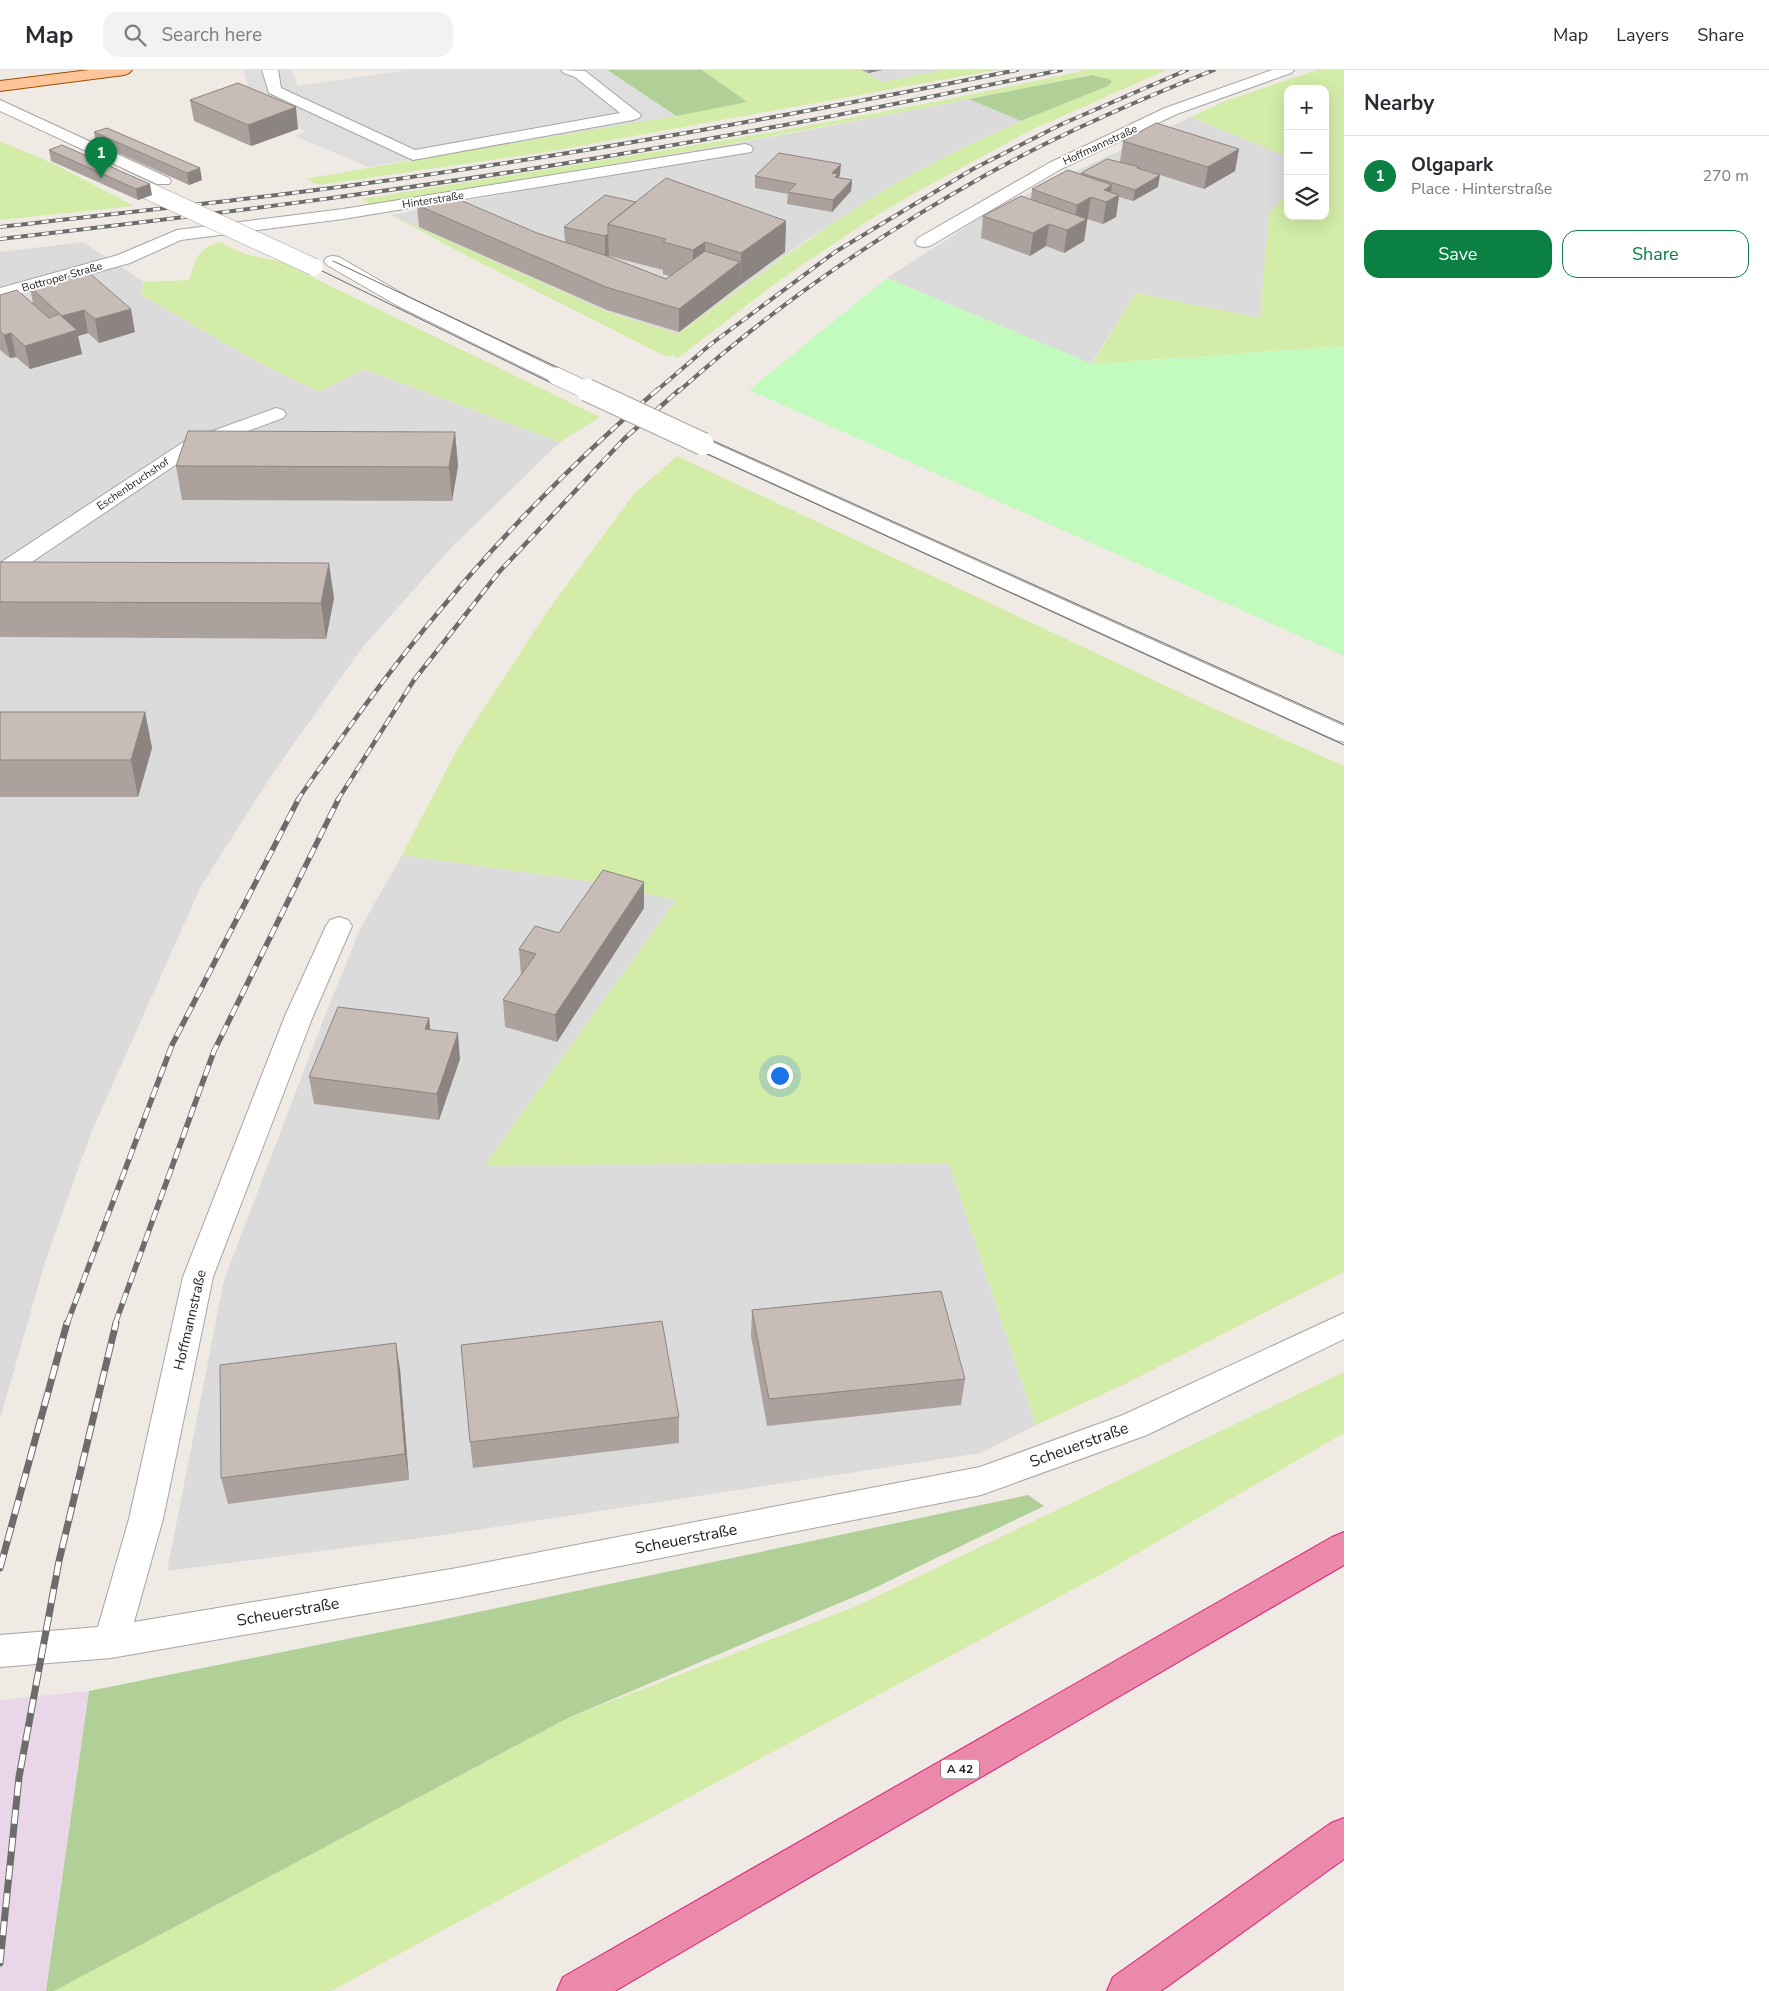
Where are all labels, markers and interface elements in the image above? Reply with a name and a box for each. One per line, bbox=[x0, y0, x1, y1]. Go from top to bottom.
search box bbox=[103, 12, 453, 57]
text: Map bbox=[25, 19, 73, 51]
icon: search bbox=[121, 21, 149, 49]
text: Search here bbox=[161, 22, 262, 48]
text: Map bbox=[1553, 23, 1588, 47]
text: Layers bbox=[1616, 23, 1669, 47]
text: Share bbox=[1697, 23, 1744, 47]
map controls bbox=[1284, 85, 1329, 220]
button: + bbox=[1284, 85, 1329, 130]
text: Nearby bbox=[1364, 89, 1434, 117]
street label: Hoffmannstraße bbox=[1060, 121, 1140, 169]
button: − bbox=[1284, 130, 1329, 175]
pin: 1 bbox=[85, 137, 117, 178]
text: Olgapark bbox=[1411, 152, 1493, 178]
text: 1 bbox=[1375, 165, 1385, 187]
text: 270 m bbox=[1702, 165, 1749, 187]
button: layers bbox=[1284, 175, 1329, 220]
text: Place · Hinterstraße bbox=[1411, 178, 1552, 200]
street label: Hinterstraße bbox=[401, 188, 465, 212]
button: Save bbox=[1364, 230, 1552, 278]
button: Share bbox=[1562, 230, 1749, 278]
street label: Bottroper Straße bbox=[20, 258, 104, 296]
street label: Eschenbruchshof bbox=[94, 454, 172, 514]
your location bbox=[767, 1063, 793, 1089]
street label: Hoffmannstraße bbox=[169, 1268, 211, 1372]
street label: Scheuerstraße bbox=[1027, 1417, 1131, 1473]
street label: Scheuerstraße bbox=[633, 1518, 739, 1560]
street label: Scheuerstraße bbox=[235, 1592, 341, 1632]
road number: A 42 bbox=[941, 1760, 979, 1778]

